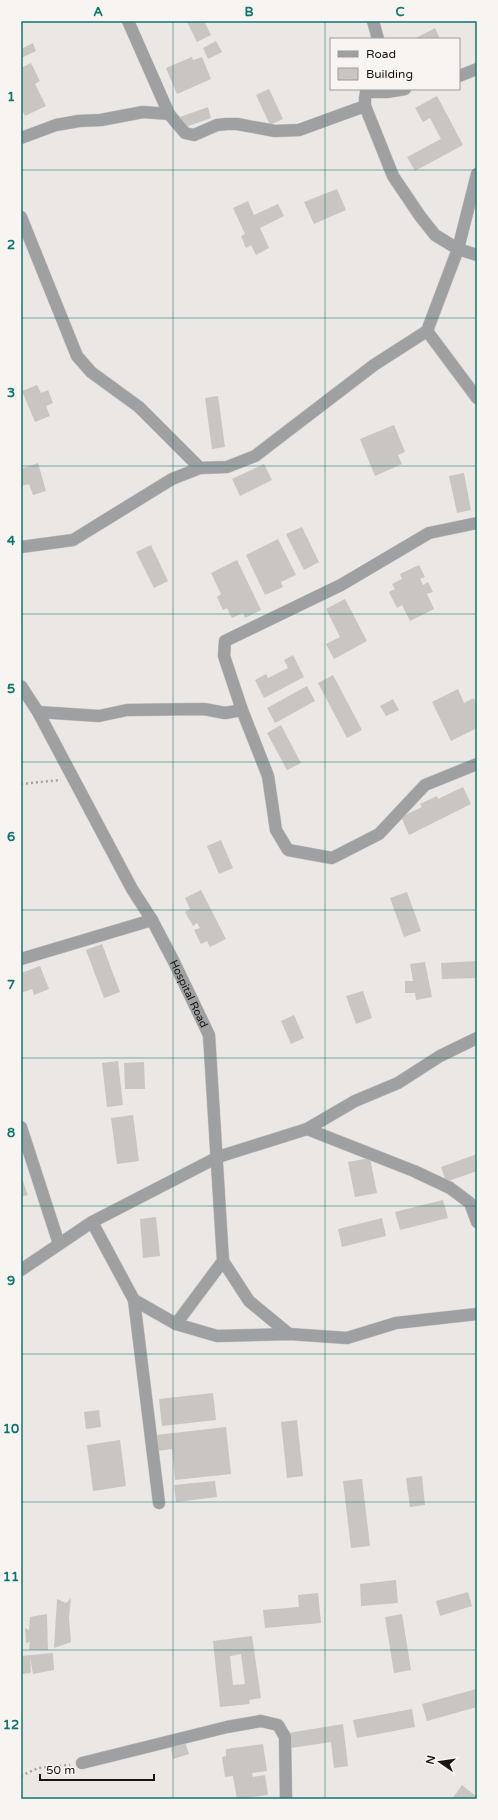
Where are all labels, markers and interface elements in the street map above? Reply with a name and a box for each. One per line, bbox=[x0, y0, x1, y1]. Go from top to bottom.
text: A bbox=[93, 4, 103, 20]
text: B bbox=[244, 4, 254, 20]
text: C bbox=[395, 4, 405, 20]
legend bbox=[330, 38, 460, 90]
text: Road bbox=[366, 47, 396, 61]
text: Building bbox=[366, 67, 413, 81]
text: 1 bbox=[7, 89, 15, 105]
text: 2 bbox=[7, 237, 15, 253]
text: 3 bbox=[7, 385, 15, 401]
text: 4 bbox=[7, 533, 16, 549]
text: 5 bbox=[7, 681, 15, 697]
text: 6 bbox=[7, 829, 15, 845]
street label: Hospital Road bbox=[167, 958, 211, 1030]
text: 7 bbox=[7, 977, 15, 993]
text: 8 bbox=[7, 1125, 15, 1141]
text: 9 bbox=[7, 1273, 15, 1289]
text: 10 bbox=[3, 1421, 19, 1437]
text: 11 bbox=[3, 1569, 19, 1585]
text: 12 bbox=[3, 1717, 19, 1733]
north arrow bbox=[420, 1742, 460, 1782]
text: N bbox=[423, 1754, 438, 1766]
scale bar bbox=[40, 1756, 154, 1782]
text: 50 m bbox=[46, 1763, 75, 1777]

